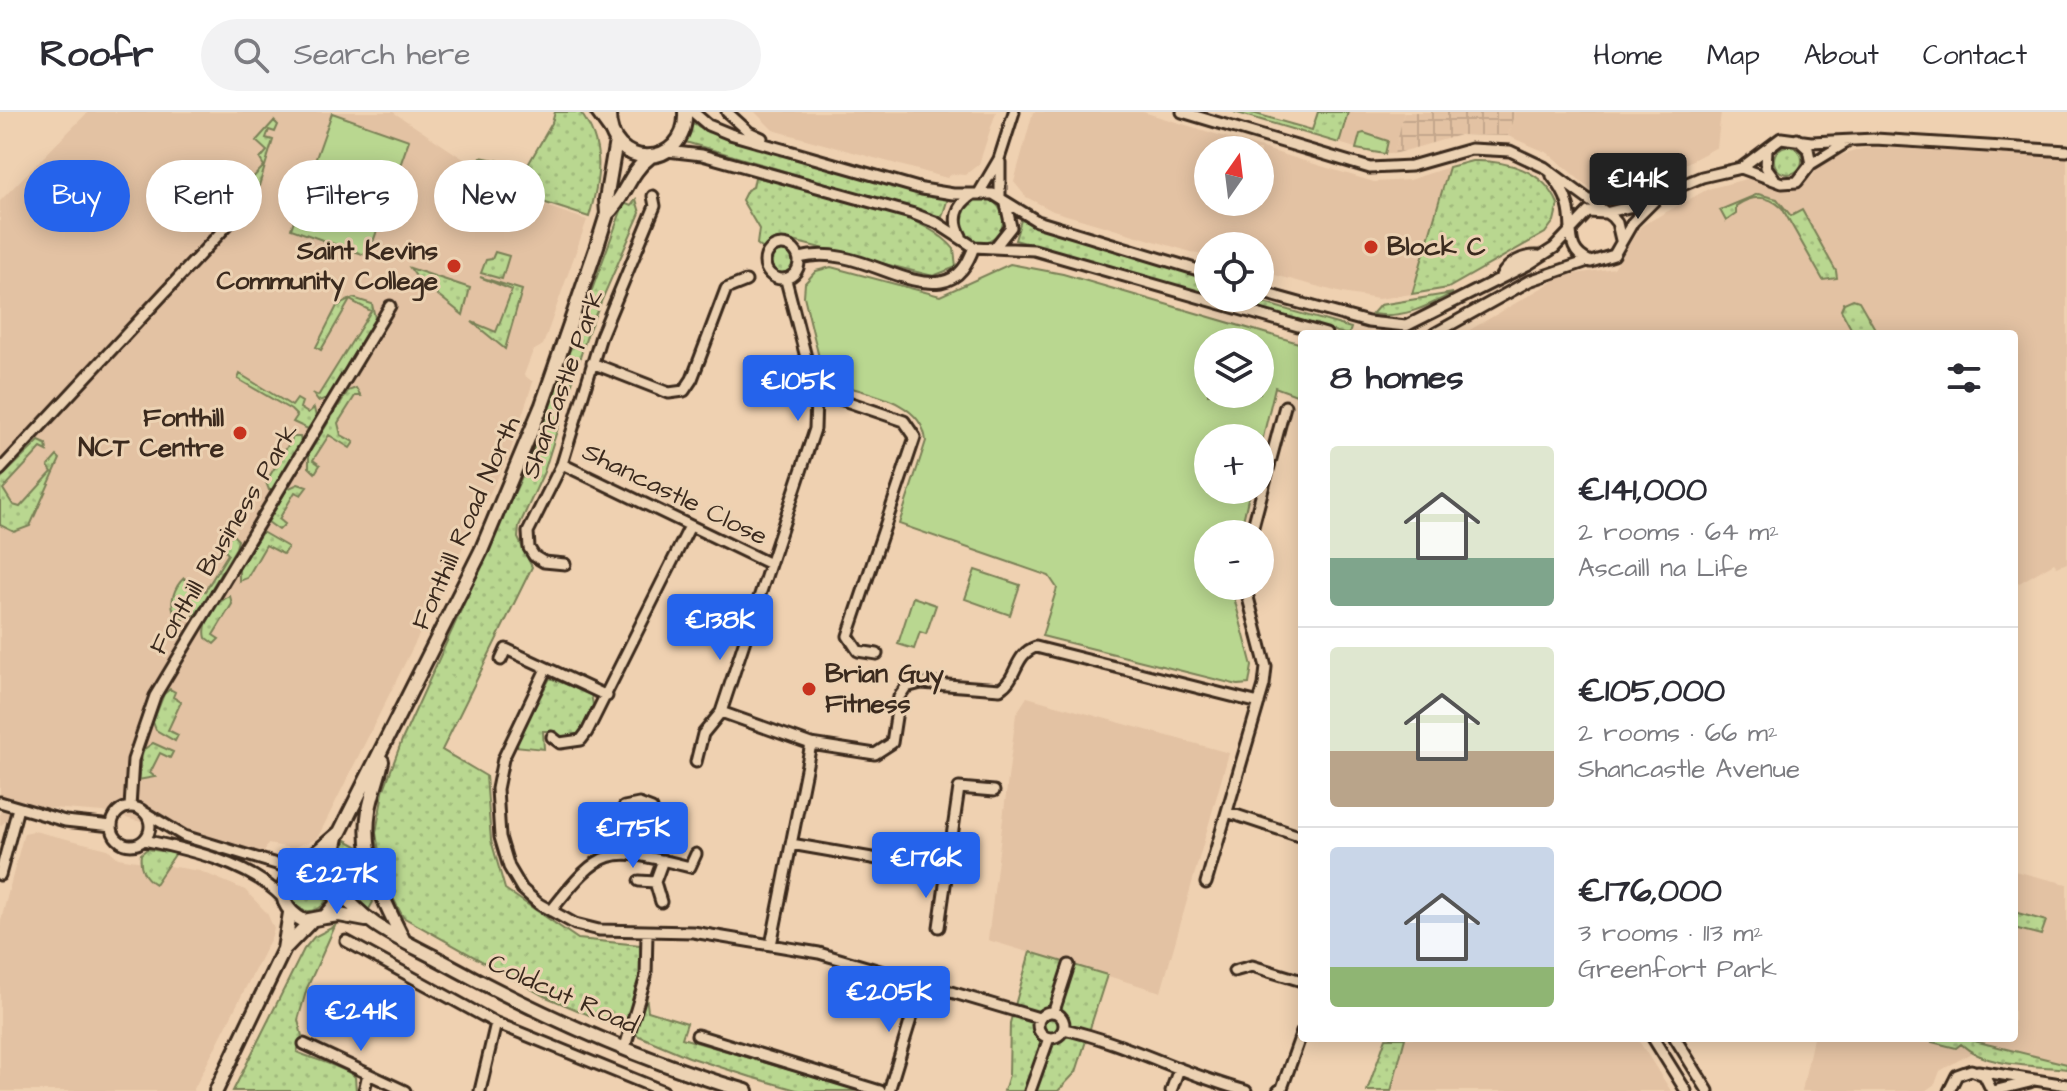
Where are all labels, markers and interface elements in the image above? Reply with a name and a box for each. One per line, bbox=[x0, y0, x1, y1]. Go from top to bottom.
search box bbox=[201, 19, 761, 91]
text: Roofr bbox=[40, 29, 153, 81]
icon: search bbox=[229, 33, 273, 77]
text: Search here bbox=[293, 34, 470, 76]
text: Home bbox=[1593, 36, 1663, 75]
text: Map bbox=[1707, 36, 1760, 75]
text: About bbox=[1804, 36, 1879, 75]
text: Contact bbox=[1923, 36, 2027, 75]
north arrow bbox=[1194, 136, 1274, 216]
map controls bbox=[1194, 136, 1274, 600]
pin: €141K bbox=[1582, 153, 1694, 221]
chip: Buy bbox=[24, 160, 130, 232]
chip: Rent bbox=[146, 160, 262, 232]
chip: Filters bbox=[278, 160, 418, 232]
chip: New bbox=[434, 160, 545, 232]
text: €141K bbox=[1608, 161, 1668, 197]
place label: Block C bbox=[1387, 229, 1486, 265]
button: locate bbox=[1194, 232, 1274, 312]
place label: Saint Kevins Community College bbox=[216, 233, 438, 302]
marker: Block C bbox=[1362, 238, 1380, 256]
marker: Saint Kevins Community College bbox=[445, 257, 463, 275]
street label: Shancastle Park bbox=[512, 285, 614, 483]
button: layers bbox=[1194, 328, 1274, 408]
text: 8 homes bbox=[1330, 354, 1464, 402]
pin: €105K bbox=[742, 355, 854, 423]
icon: filters bbox=[1942, 356, 1986, 400]
text: €105K bbox=[761, 363, 835, 399]
place label: Fonthill NCT Centre bbox=[78, 400, 224, 466]
street label: Fonthill Road North bbox=[403, 410, 529, 636]
street label: Fonthill Business Park bbox=[141, 417, 307, 661]
marker: Fonthill NCT Centre bbox=[231, 424, 249, 442]
button: + bbox=[1194, 424, 1274, 504]
street label: Shancastle Close bbox=[576, 434, 774, 554]
text: €141,000 bbox=[1578, 466, 1707, 514]
icon: home bbox=[1394, 478, 1490, 574]
text: 2 rooms · 64 m² bbox=[1578, 514, 1779, 550]
button: − bbox=[1194, 520, 1274, 600]
text: Ascaill na Life bbox=[1578, 550, 1748, 586]
pin: €138K bbox=[664, 594, 776, 662]
text: €138K bbox=[685, 602, 755, 638]
place label: Brian Guy Fitness bbox=[825, 656, 945, 722]
text: €105,000 bbox=[1578, 667, 1725, 715]
icon: home bbox=[1394, 679, 1490, 775]
marker: Brian Guy Fitness bbox=[800, 680, 818, 698]
text: 2 rooms · 66 m² bbox=[1578, 715, 1778, 751]
text: Shancastle Avenue bbox=[1578, 751, 1800, 787]
pin: €175K bbox=[577, 802, 689, 870]
text: €175K bbox=[596, 810, 670, 846]
pin: €176K bbox=[870, 832, 982, 900]
text: €176K bbox=[890, 840, 962, 876]
pin: €227K bbox=[281, 848, 393, 916]
text: €227K bbox=[296, 856, 378, 892]
text: €176,000 bbox=[1578, 867, 1722, 915]
icon: home bbox=[1394, 879, 1490, 975]
text: 3 rooms · 113 m² bbox=[1578, 915, 1763, 951]
street label: Coldcut Road bbox=[482, 945, 644, 1043]
text: Greenfort Park bbox=[1578, 951, 1777, 987]
pin: €205K bbox=[833, 966, 945, 1034]
text: €205K bbox=[846, 974, 932, 1010]
pin: €241K bbox=[305, 985, 417, 1053]
text: €241K bbox=[325, 993, 397, 1029]

